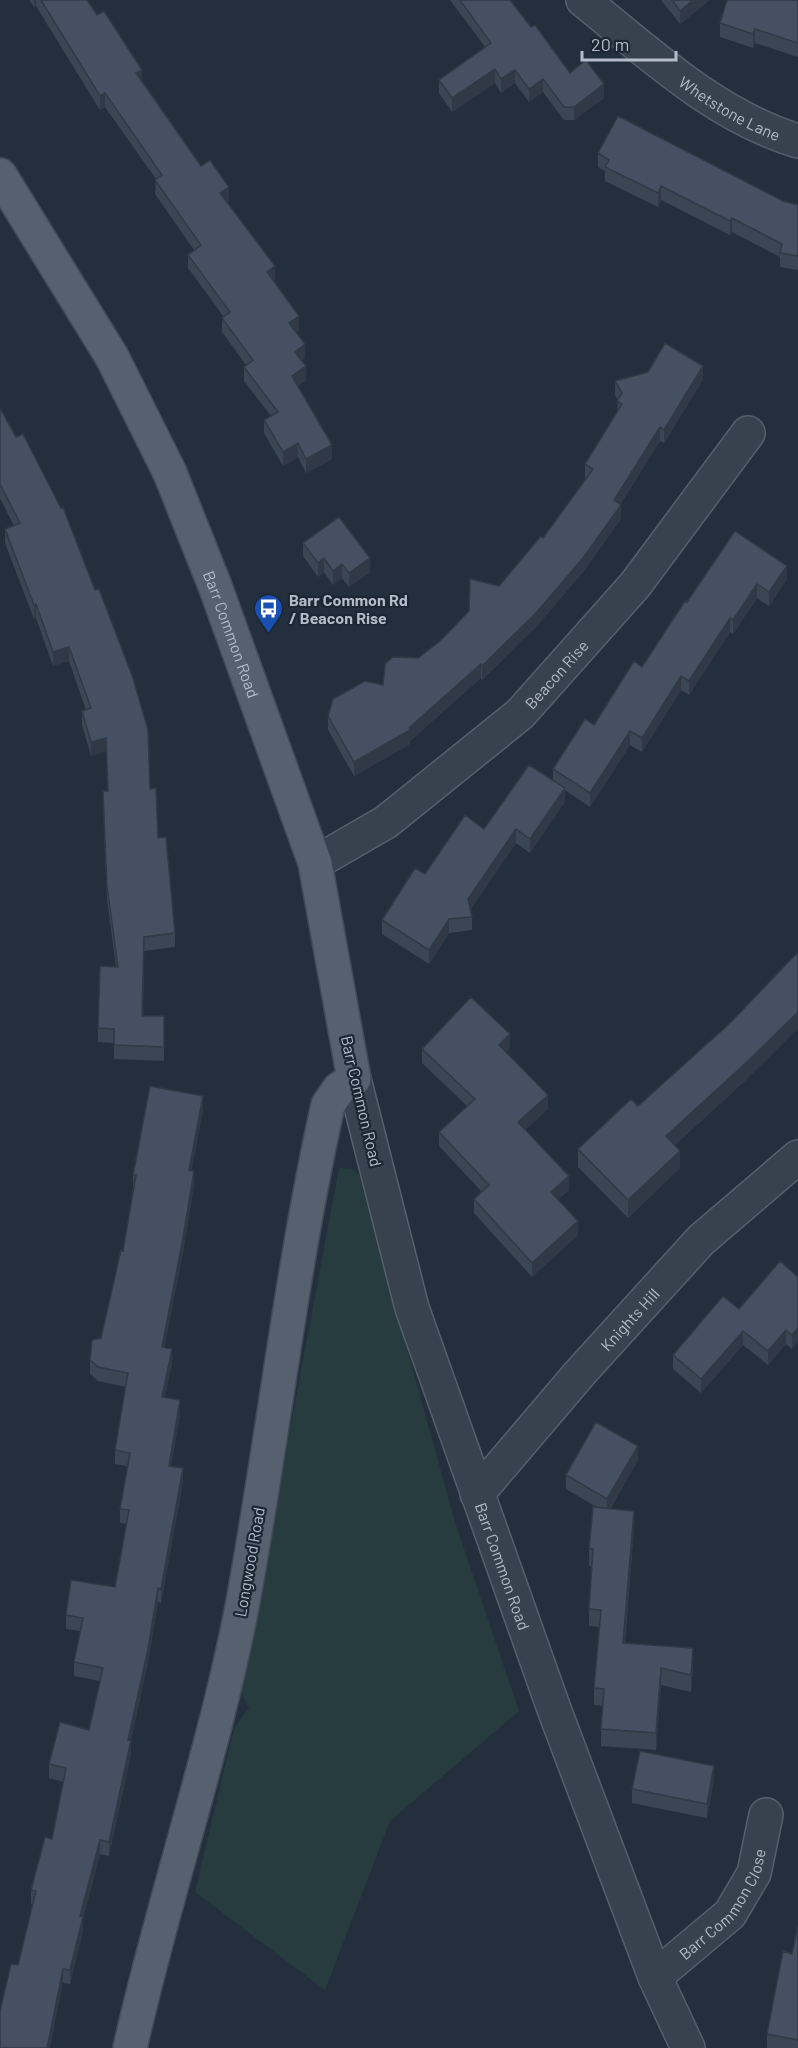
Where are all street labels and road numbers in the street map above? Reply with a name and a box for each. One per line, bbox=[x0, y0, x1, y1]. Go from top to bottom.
street label: Whetstone Lane bbox=[676, 71, 783, 144]
street label: Barr Common Road bbox=[200, 568, 264, 700]
street label: Beacon Rise bbox=[520, 635, 591, 712]
street label: Barr Common Road bbox=[338, 1034, 386, 1168]
street label: Knights Hill bbox=[596, 1284, 663, 1354]
street label: Barr Common Road bbox=[472, 1500, 535, 1632]
street label: Longwood Road bbox=[230, 1506, 268, 1618]
street label: Barr Common Close bbox=[675, 1847, 768, 1963]

